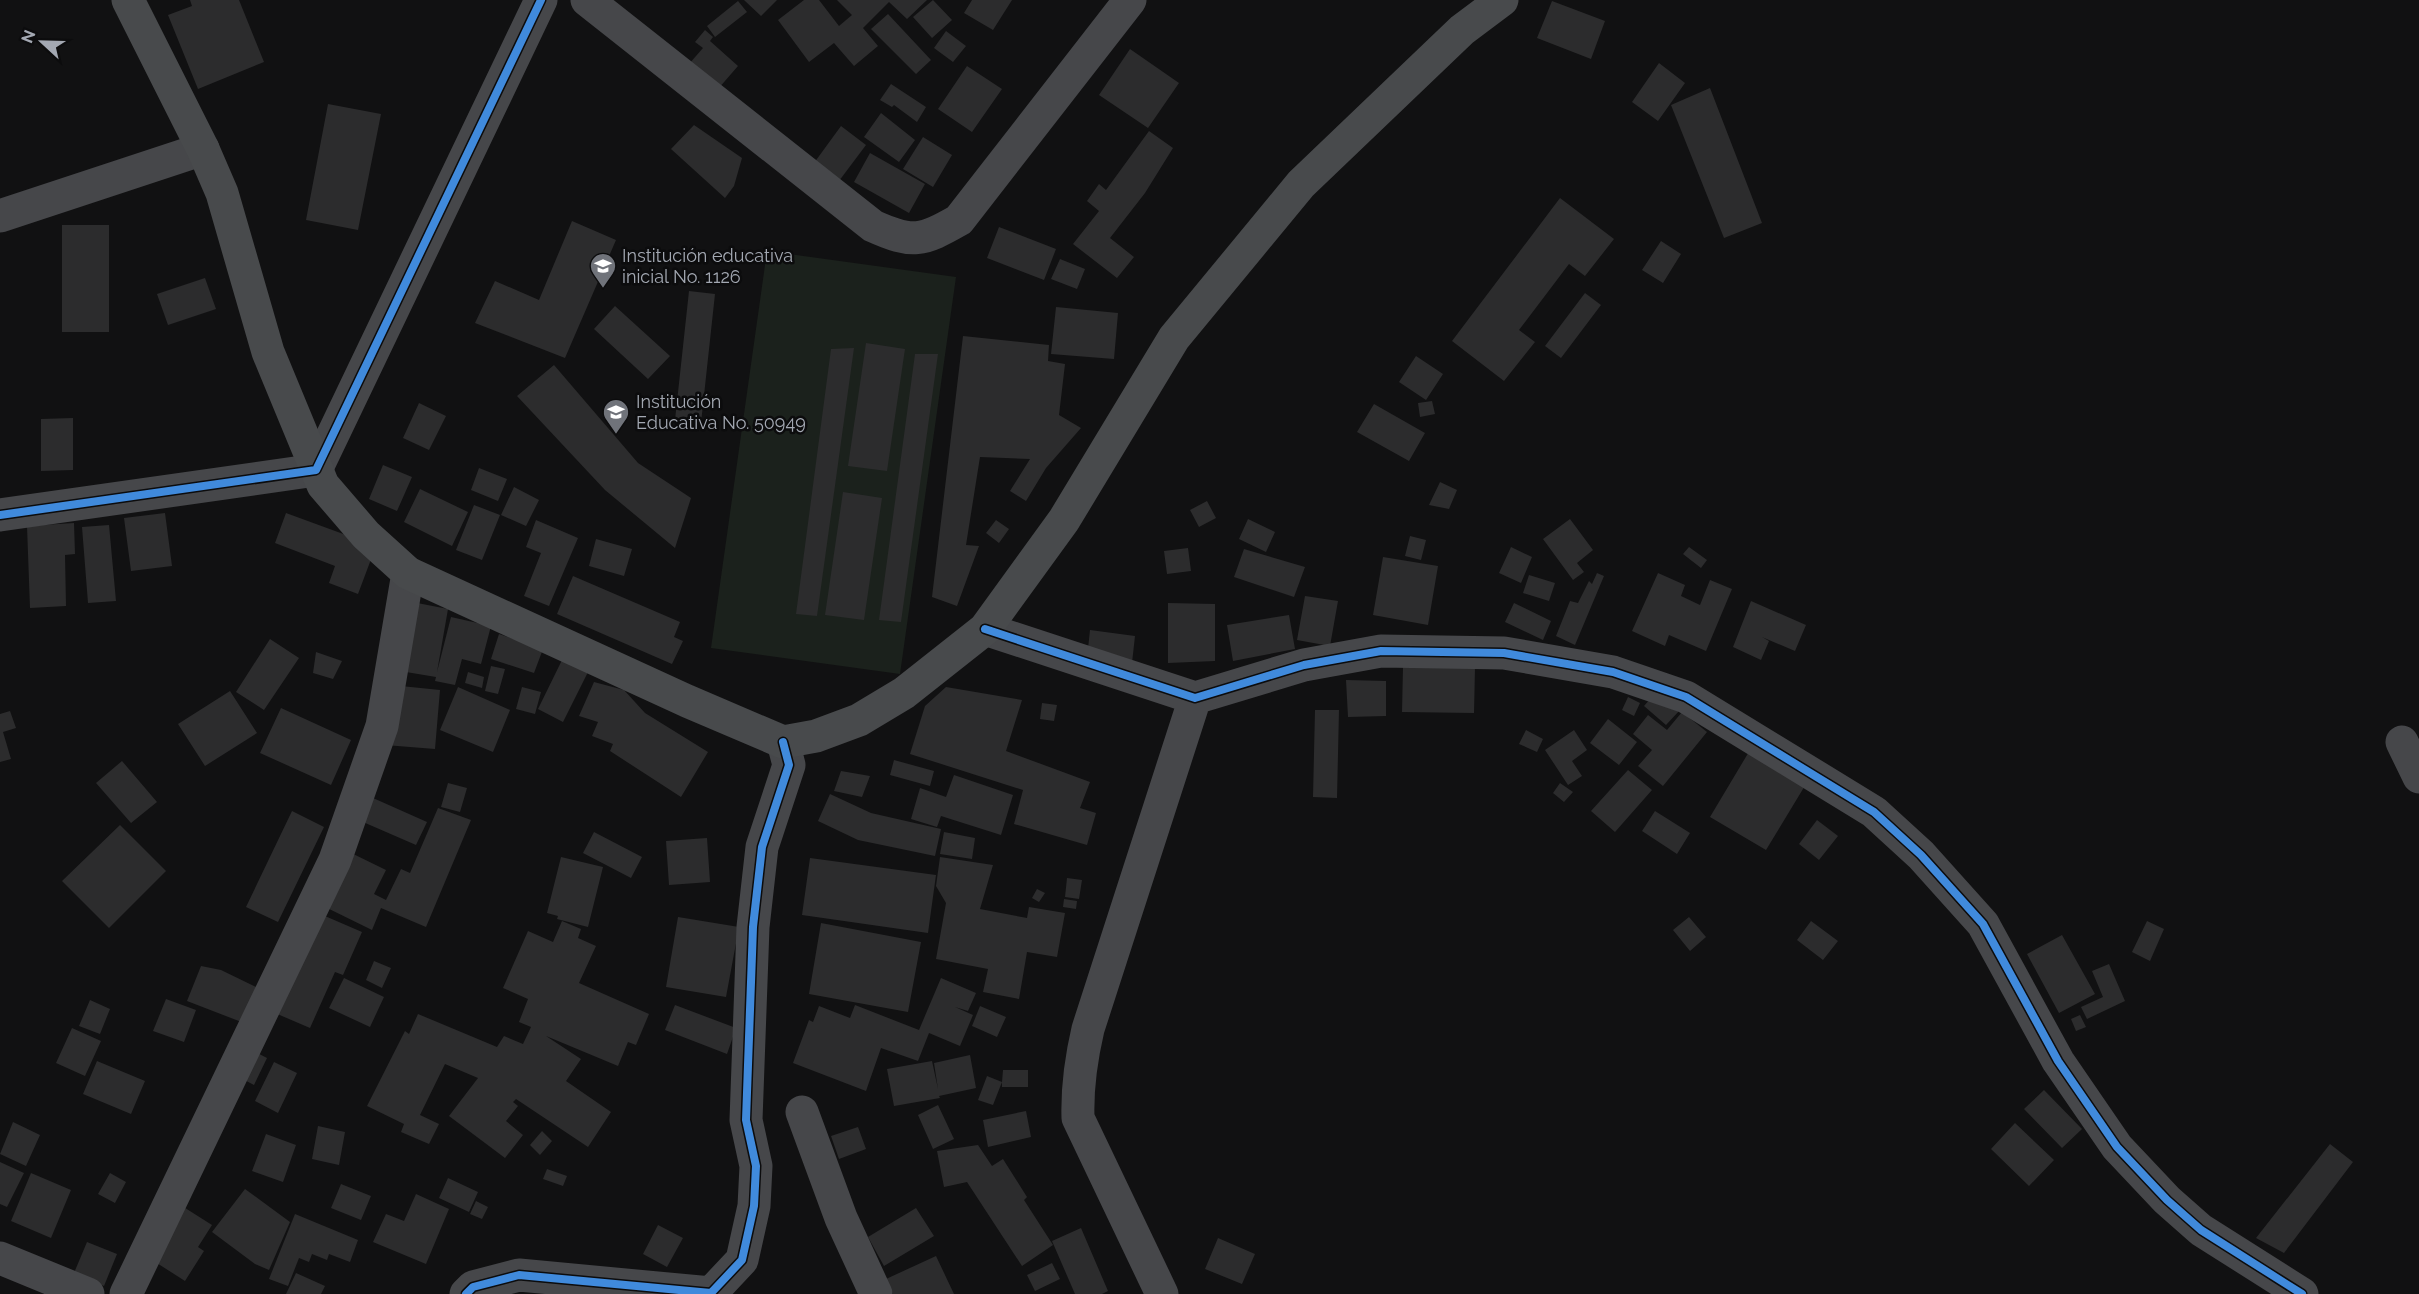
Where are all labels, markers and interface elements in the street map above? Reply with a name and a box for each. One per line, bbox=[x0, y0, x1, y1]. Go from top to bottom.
north arrow bbox=[12, 12, 72, 72]
text: N bbox=[17, 27, 40, 46]
place label: Institución educativa inicial No. 1126 bbox=[622, 245, 793, 287]
school or university icon: Institución educativa inicial No. 1126 bbox=[588, 251, 618, 289]
place label: Institución Educativa No. 50949 bbox=[636, 391, 806, 433]
school or university icon: Institución Educativa No. 50949 bbox=[601, 397, 631, 435]

